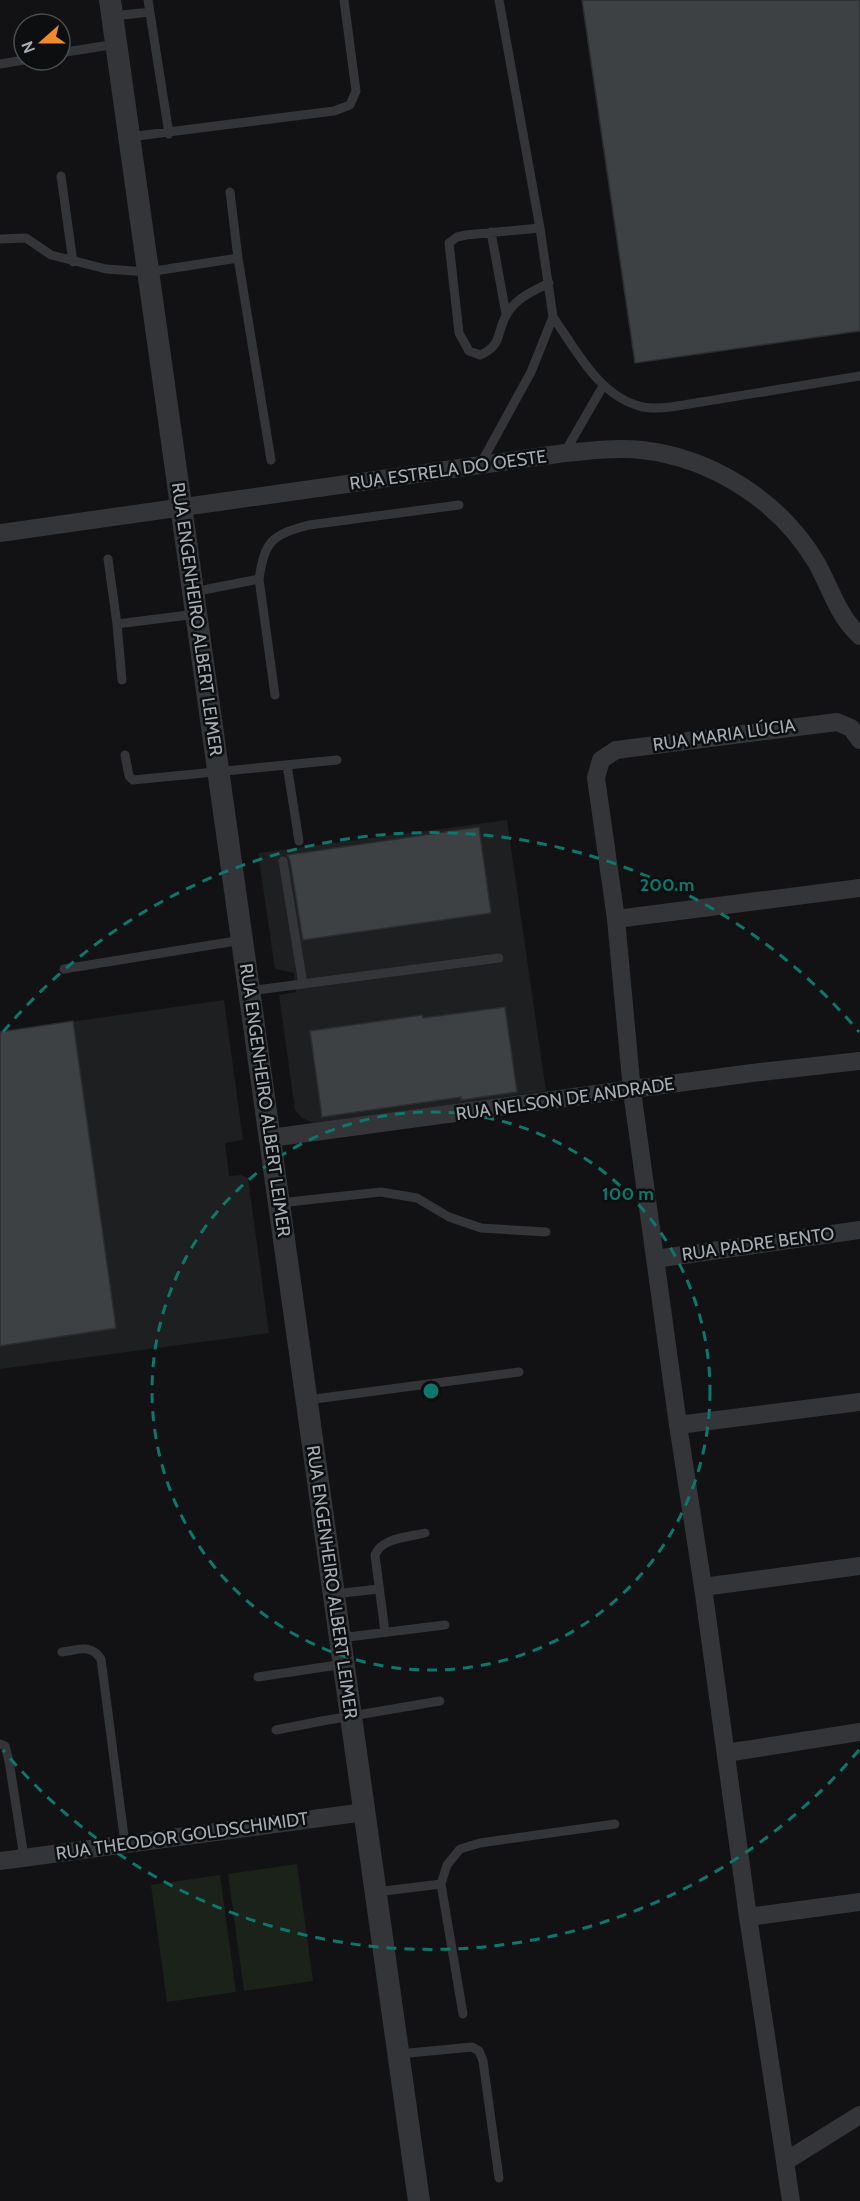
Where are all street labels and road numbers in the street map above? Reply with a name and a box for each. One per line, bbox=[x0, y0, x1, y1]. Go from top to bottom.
street label: RUA ESTRELA DO OESTE bbox=[348, 445, 548, 495]
street label: RUA ENGENHEIRO ALBERT LEIMER bbox=[167, 481, 227, 757]
street label: RUA MARIA LÚCIA bbox=[651, 714, 797, 756]
street label: RUA ENGENHEIRO ALBERT LEIMER bbox=[235, 962, 295, 1238]
street label: RUA NELSON DE ANDRADE bbox=[454, 1073, 676, 1125]
street label: RUA PADRE BENTO bbox=[680, 1222, 836, 1266]
street label: RUA ENGENHEIRO ALBERT LEIMER bbox=[302, 1444, 362, 1720]
street label: RUA THEODOR GOLDSCHIMIDT bbox=[54, 1807, 310, 1865]

